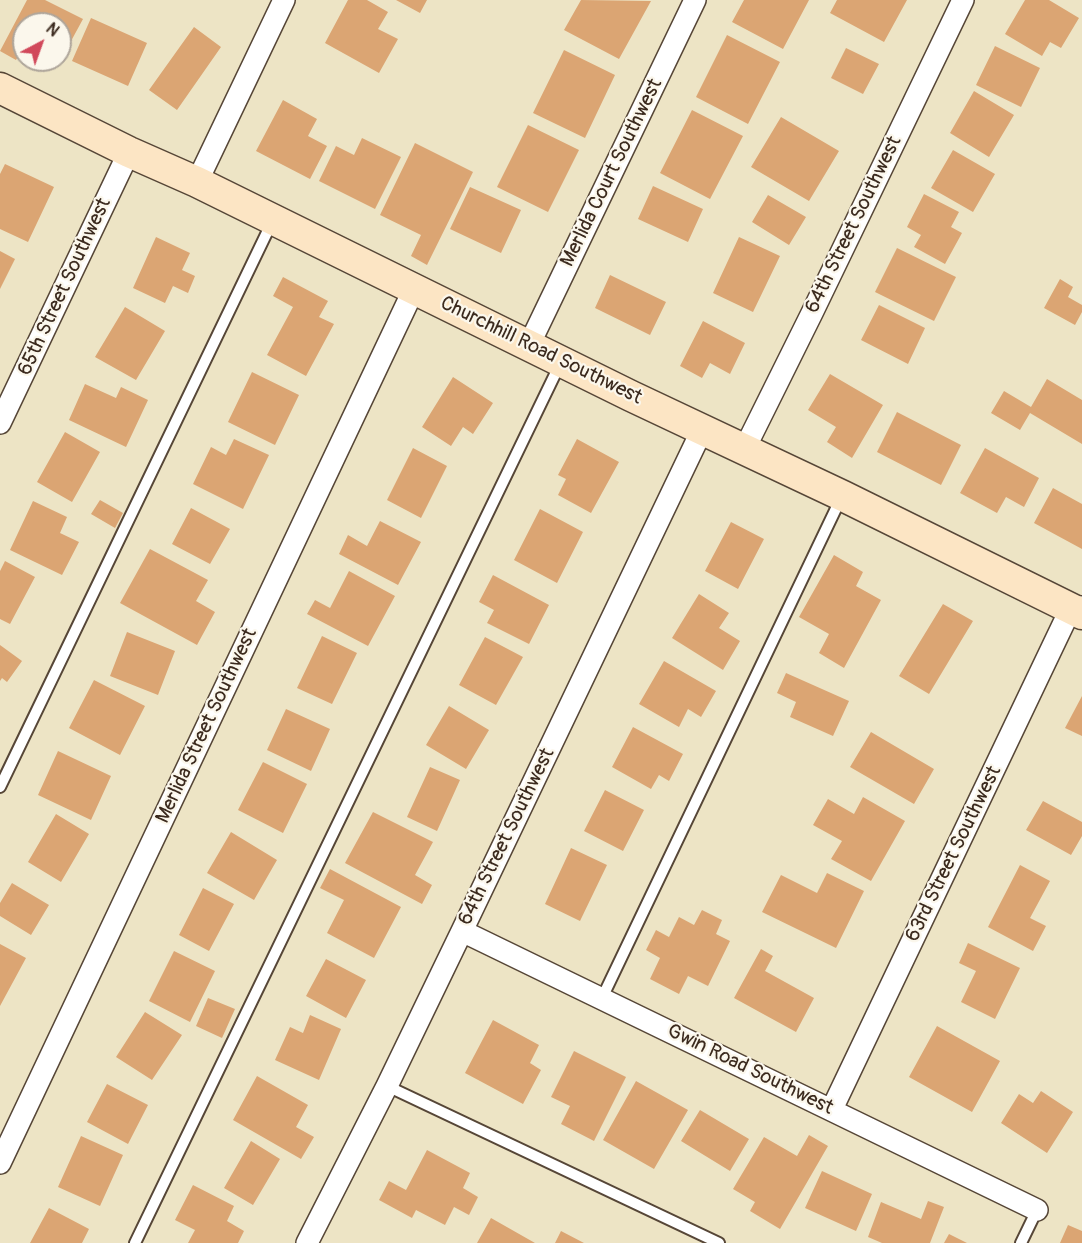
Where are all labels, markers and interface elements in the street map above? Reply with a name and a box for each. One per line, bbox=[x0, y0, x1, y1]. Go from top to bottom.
north arrow bbox=[12, 12, 72, 72]
text: N bbox=[42, 19, 63, 41]
street label: Merlida Court Southwest bbox=[556, 75, 668, 271]
street label: 64th Street Southwest bbox=[801, 133, 907, 317]
street label: 65th Street Southwest bbox=[13, 194, 117, 380]
street label: Churchhill Road Southwest bbox=[436, 292, 646, 410]
street label: Merlida Street Southwest bbox=[151, 625, 263, 827]
street label: 64th Street Southwest bbox=[454, 745, 560, 929]
street label: 63rd Street Southwest bbox=[901, 762, 1007, 946]
street label: Gwin Road Southwest bbox=[663, 1019, 837, 1121]

